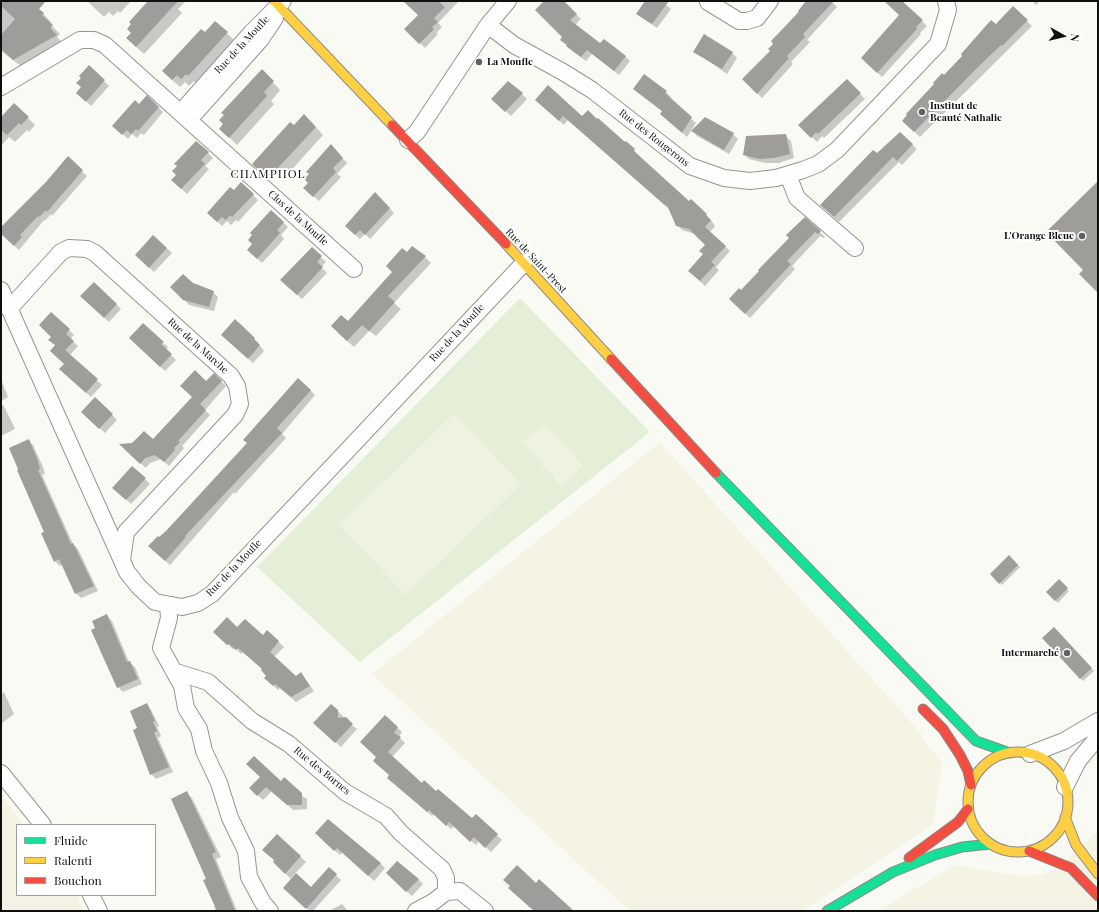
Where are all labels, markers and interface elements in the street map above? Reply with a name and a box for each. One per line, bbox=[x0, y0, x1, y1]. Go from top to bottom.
street label: Rue de la Moufle bbox=[212, 14, 272, 76]
north arrow bbox=[1043, 16, 1083, 56]
text: N bbox=[1067, 33, 1083, 43]
place label: La Moufle bbox=[487, 56, 533, 68]
marker: La Moufle bbox=[474, 57, 484, 67]
place label: Institut de Beauté Nathalie bbox=[930, 100, 1002, 124]
street label: Rue des Rougerons bbox=[616, 107, 692, 169]
marker: Institut de Beauté Nathalie bbox=[917, 107, 927, 117]
district label: CHAMPHOL bbox=[231, 167, 305, 181]
street label: Clos de la Moufle bbox=[265, 188, 331, 248]
street label: Rue de Saint-Prest bbox=[503, 226, 569, 296]
place label: L'Orange Bleue bbox=[1004, 230, 1074, 242]
marker: L'Orange Bleue bbox=[1077, 231, 1087, 241]
street label: Rue de la Moufle bbox=[427, 302, 487, 364]
street label: Rue de la Marche bbox=[165, 316, 231, 376]
street label: Rue de la Moufle bbox=[204, 537, 264, 599]
place label: Intermarché bbox=[1001, 647, 1059, 659]
marker: Intermarché bbox=[1062, 648, 1072, 658]
street label: Rue des Bornes bbox=[291, 745, 353, 797]
legend bbox=[16, 824, 156, 896]
text: Fluide bbox=[54, 832, 88, 848]
text: Ralenti bbox=[54, 852, 92, 868]
text: Bouchon bbox=[54, 872, 102, 888]

